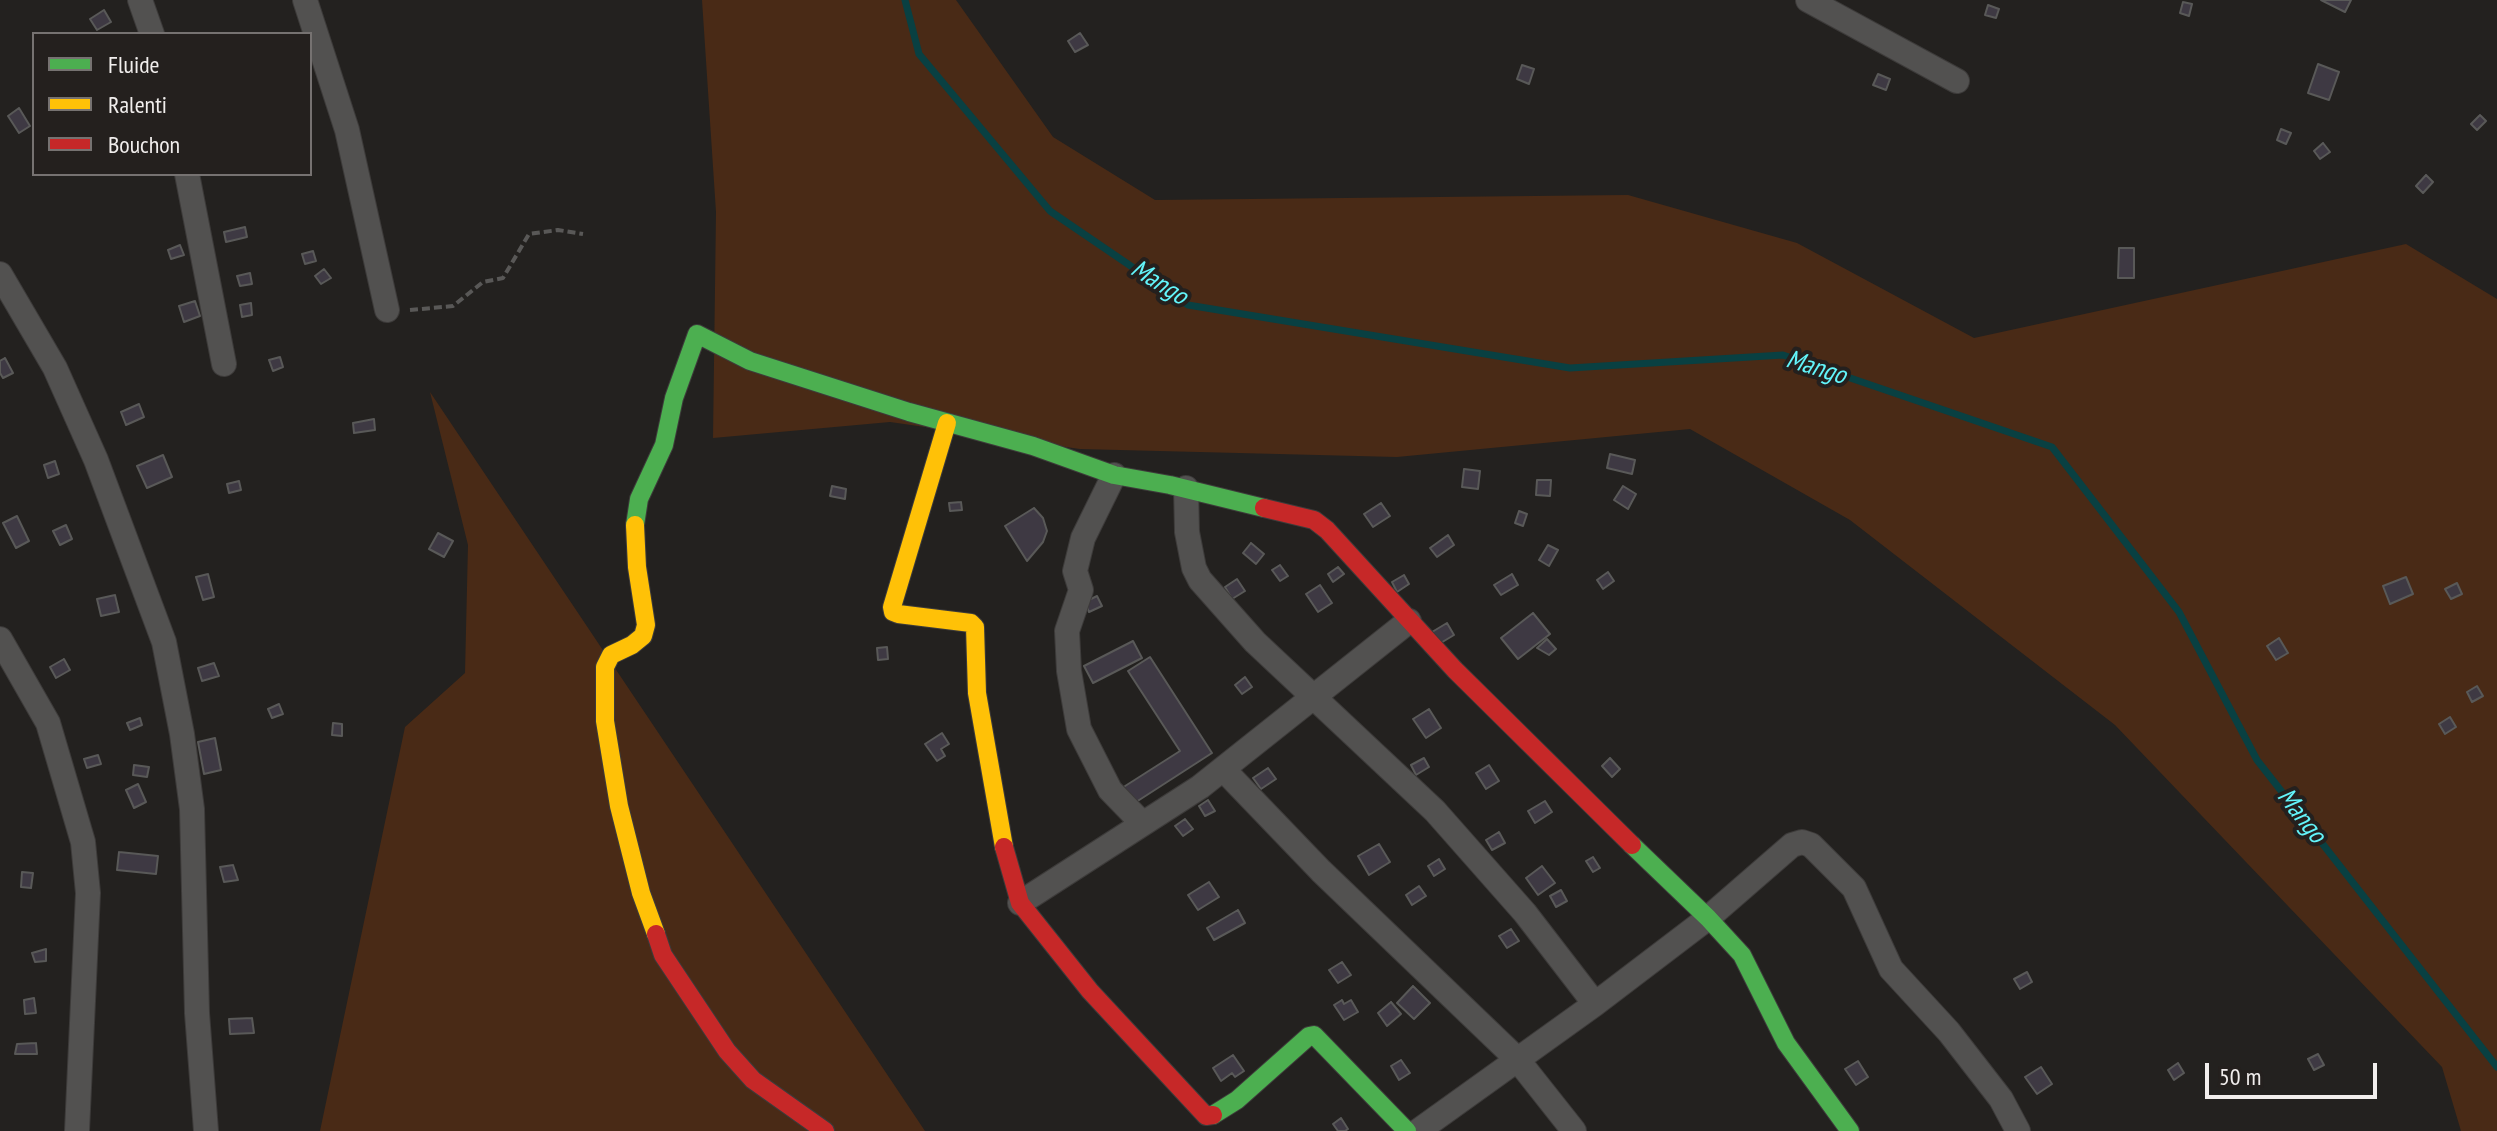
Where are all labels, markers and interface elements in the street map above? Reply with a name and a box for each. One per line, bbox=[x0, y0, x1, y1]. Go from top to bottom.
legend bbox=[32, 32, 312, 176]
text: Fluide bbox=[108, 49, 159, 80]
text: Ralenti bbox=[108, 89, 167, 120]
text: Bouchon bbox=[108, 129, 180, 160]
water label: Mango bbox=[1125, 254, 1193, 312]
water label: Mango bbox=[1782, 344, 1850, 392]
water label: Mango bbox=[2270, 782, 2332, 850]
scale bar bbox=[2209, 1047, 2381, 1097]
text: 50 m bbox=[2219, 1061, 2261, 1092]

